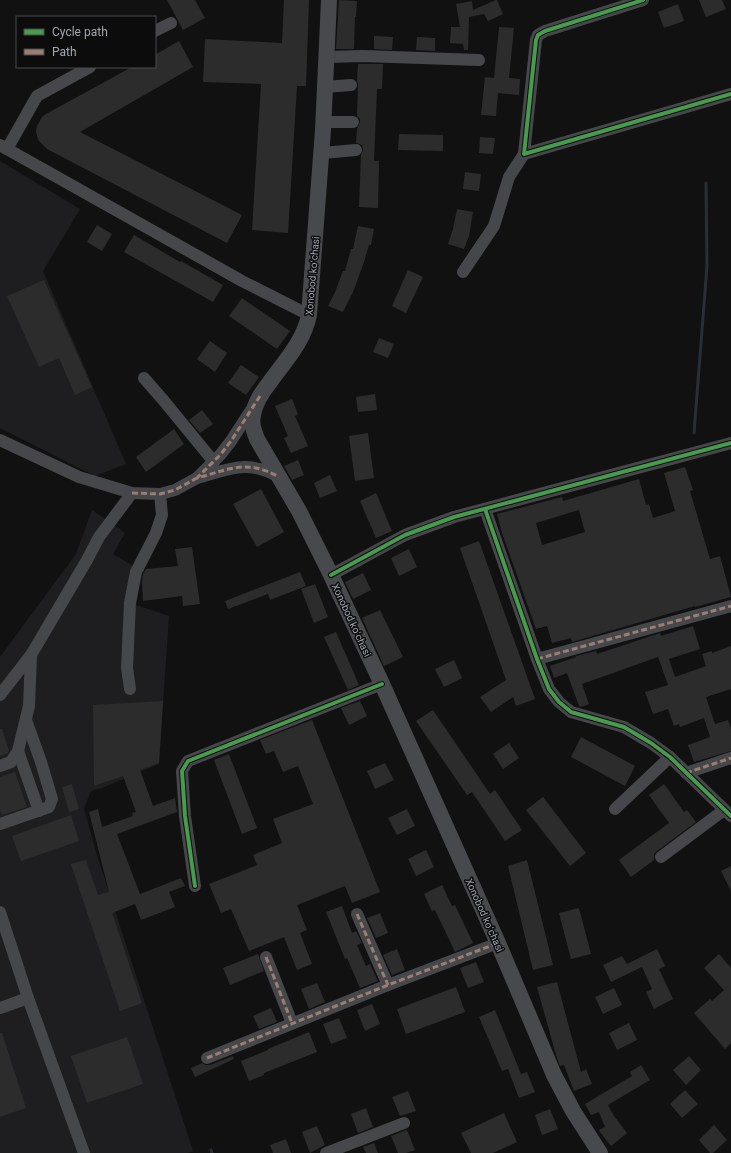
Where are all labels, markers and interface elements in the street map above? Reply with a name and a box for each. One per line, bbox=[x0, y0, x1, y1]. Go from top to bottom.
legend bbox=[16, 16, 156, 68]
text: Cycle path bbox=[52, 25, 108, 39]
text: Path bbox=[52, 45, 77, 59]
street label: Xonobod koʻchasi bbox=[304, 236, 321, 316]
street label: Xonobod koʻchasi bbox=[330, 582, 373, 658]
street label: Xonobod koʻchasi bbox=[463, 877, 506, 954]

